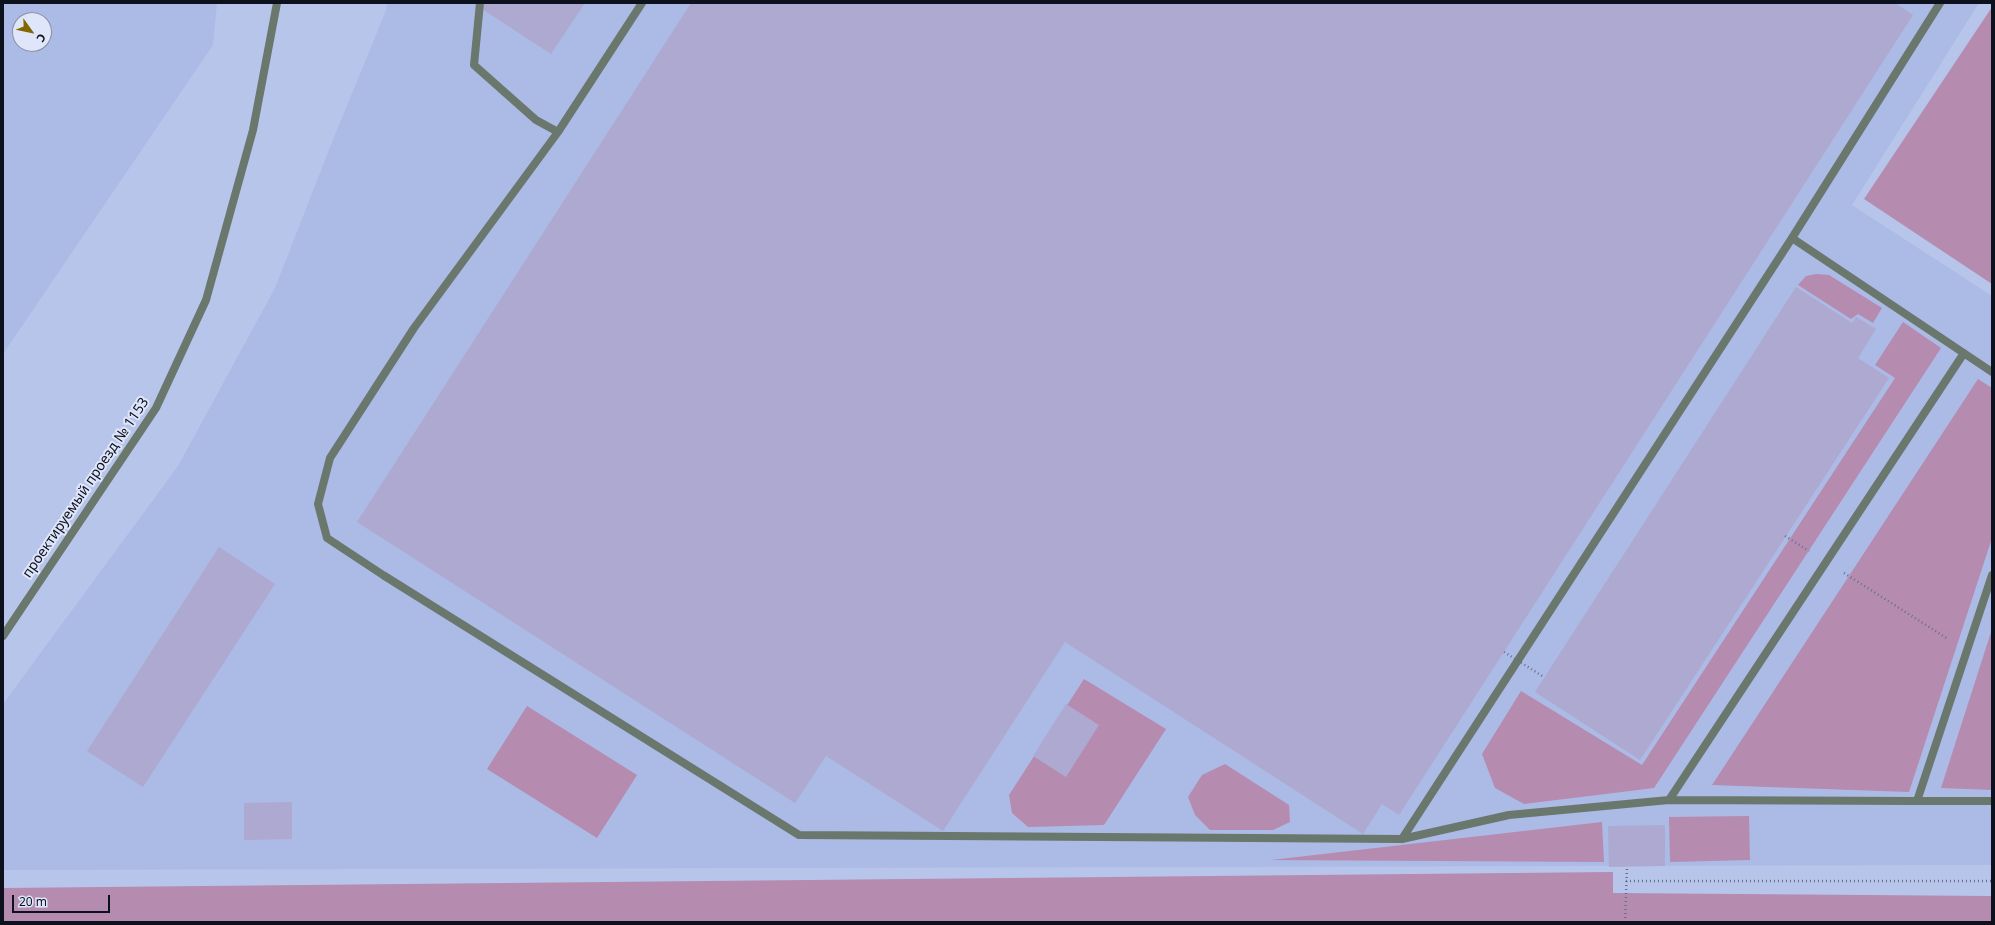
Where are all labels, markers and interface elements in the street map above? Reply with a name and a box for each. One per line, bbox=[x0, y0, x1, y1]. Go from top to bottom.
north arrow bbox=[12, 12, 52, 52]
text: С bbox=[33, 31, 50, 45]
street label: проектируемый проезд № 1153 bbox=[19, 395, 153, 581]
scale bar bbox=[14, 887, 112, 913]
text: 20 m bbox=[19, 893, 47, 910]

